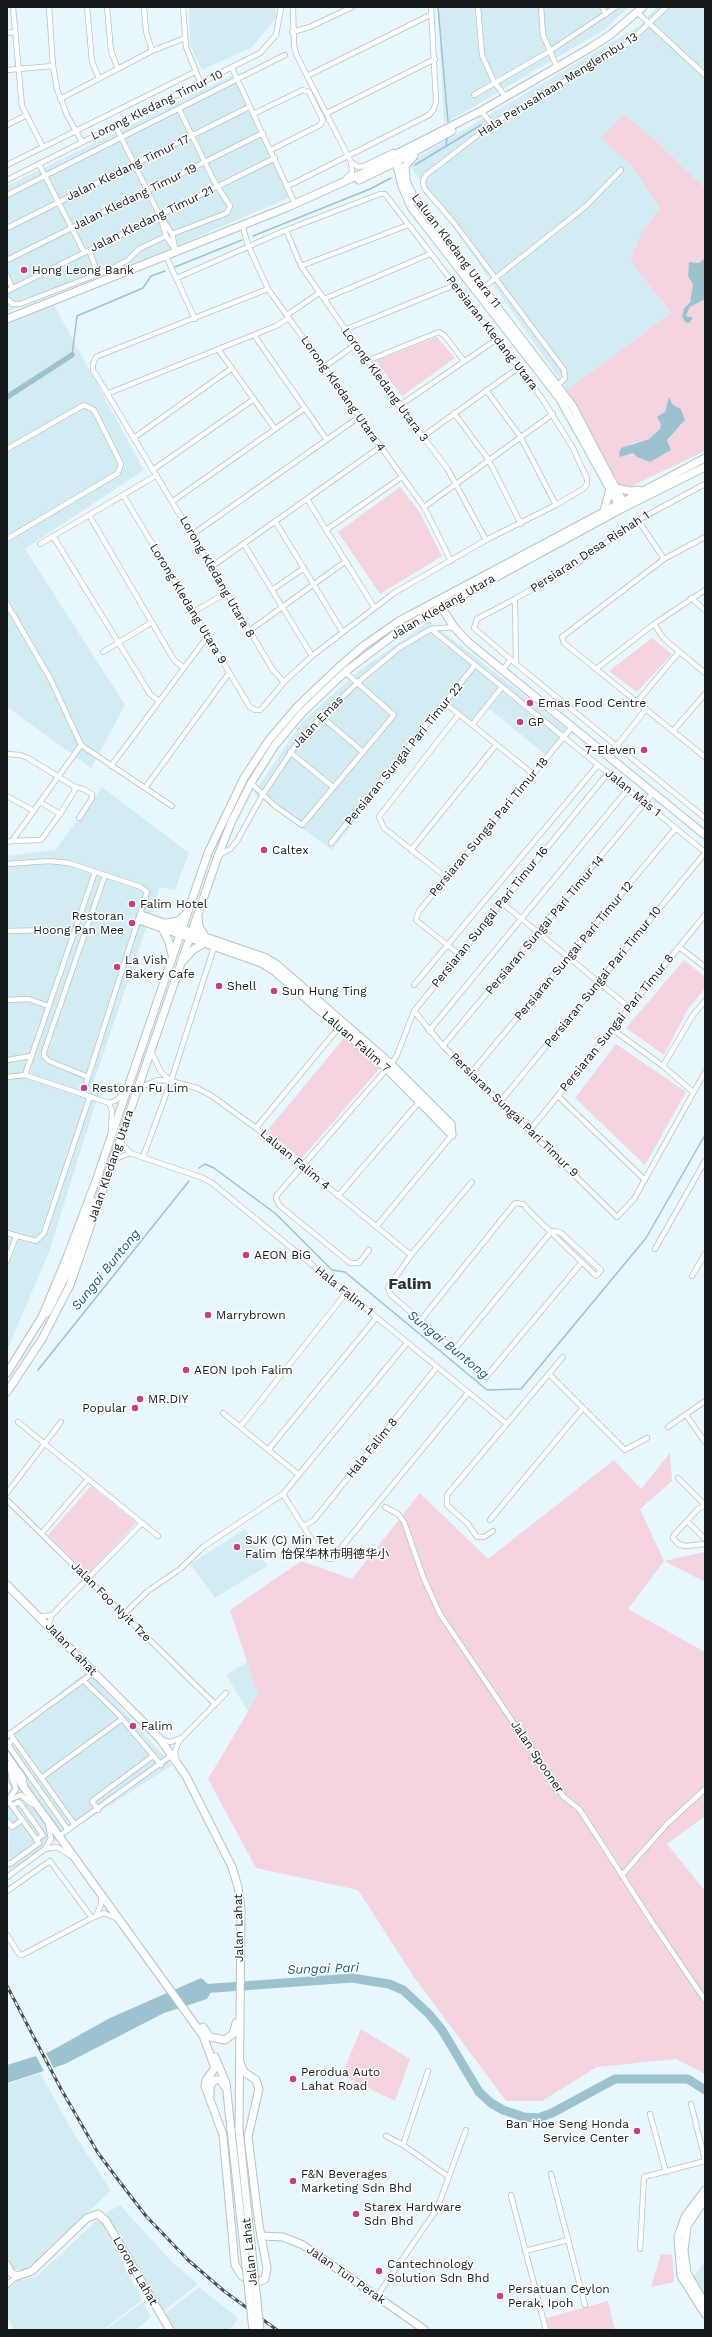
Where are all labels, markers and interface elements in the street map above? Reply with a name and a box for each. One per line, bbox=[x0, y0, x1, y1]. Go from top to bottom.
street label: Hala Perusahaan Menglembu 13 bbox=[475, 30, 641, 140]
street label: Lorong Kledang Timur 10 bbox=[89, 67, 225, 143]
street label: Jalan Kledang Timur 17 bbox=[64, 132, 192, 204]
street label: Jalan Kledang Timur 19 bbox=[71, 161, 199, 233]
street label: Jalan Kledang Timur 21 bbox=[88, 183, 216, 255]
street label: Laluan Kledang Utara 11 bbox=[408, 191, 504, 311]
place label: Hong Leong Bank bbox=[32, 263, 134, 277]
marker: Hong Leong Bank bbox=[19, 265, 29, 275]
street label: Persiaran Kledang Utara bbox=[443, 273, 541, 393]
street label: Lorong Kledang Utara 3 bbox=[339, 325, 431, 445]
street label: Lorong Kledang Utara 4 bbox=[298, 333, 388, 455]
street label: Persiaran Desa Rishah 1 bbox=[528, 508, 652, 596]
street label: Lorong Kledang Utara 8 bbox=[176, 514, 258, 640]
street label: Lorong Kledang Utara 9 bbox=[146, 541, 230, 667]
street label: Jalan Kledang Utara bbox=[388, 571, 498, 643]
street label: Persiaran Sungai Pari Timur 22 bbox=[342, 680, 466, 828]
street label: Jalan Emas bbox=[289, 693, 347, 751]
place label: Emas Food Centre bbox=[538, 696, 646, 710]
marker: Emas Food Centre bbox=[525, 698, 535, 708]
place label: GP bbox=[528, 715, 544, 729]
marker: GP bbox=[515, 717, 525, 727]
place label: 7-Eleven bbox=[585, 743, 636, 757]
marker: 7-Eleven bbox=[639, 745, 649, 755]
street label: Persiaran Sungai Pari Timur 18 bbox=[426, 754, 552, 900]
street label: Jalan Mas 1 bbox=[602, 766, 664, 820]
place label: Caltex bbox=[272, 843, 309, 857]
street label: Persiaran Sungai Pari Timur 16 bbox=[429, 844, 551, 990]
marker: Caltex bbox=[259, 845, 269, 855]
street label: Persiaran Sungai Pari Timur 14 bbox=[482, 852, 608, 998]
street label: Persiaran Sungai Pari Timur 12 bbox=[512, 879, 636, 1023]
place label: Falim Hotel bbox=[140, 897, 207, 911]
marker: Falim Hotel bbox=[127, 899, 137, 909]
street label: Persiaran Sungai Pari Timur 10 bbox=[542, 903, 664, 1051]
place label: Restoran Hoong Pan Mee bbox=[33, 909, 124, 937]
marker: Restoran Hoong Pan Mee bbox=[127, 918, 137, 928]
street label: Persiaran Sungai Pari Timur 8 bbox=[557, 951, 677, 1095]
place label: La Vish Bakery Cafe bbox=[125, 953, 195, 981]
marker: La Vish Bakery Cafe bbox=[112, 962, 122, 972]
place label: Shell bbox=[227, 979, 256, 993]
marker: Shell bbox=[214, 981, 224, 991]
place label: Sun Hung Ting bbox=[282, 984, 367, 998]
marker: Sun Hung Ting bbox=[269, 986, 279, 996]
street label: Laluan Falim 7 bbox=[319, 1008, 393, 1076]
street label: Persiaran Sungai Pari Timur 9 bbox=[447, 1050, 581, 1180]
place label: Restoran Fu Lim bbox=[92, 1081, 188, 1095]
marker: Restoran Fu Lim bbox=[79, 1083, 89, 1093]
street label: Jalan Kledang Utara bbox=[85, 1108, 137, 1224]
street label: Laluan Falim 4 bbox=[257, 1127, 333, 1193]
water label: Sungai Buntong bbox=[68, 1226, 144, 1314]
place label: AEON BiG bbox=[254, 1248, 311, 1262]
marker: AEON BiG bbox=[241, 1250, 251, 1260]
street label: Hala Falim 1 bbox=[312, 1263, 376, 1319]
district label: Falim bbox=[388, 1274, 432, 1294]
water label: Sungai Buntong bbox=[404, 1307, 492, 1383]
place label: Marrybrown bbox=[216, 1308, 286, 1322]
marker: Marrybrown bbox=[203, 1310, 213, 1320]
place label: AEON Ipoh Falim bbox=[194, 1363, 293, 1377]
marker: AEON Ipoh Falim bbox=[181, 1365, 191, 1375]
place label: MR.DIY bbox=[148, 1392, 188, 1406]
marker: MR.DIY bbox=[135, 1394, 145, 1404]
place label: Popular bbox=[82, 1401, 127, 1415]
marker: Popular bbox=[130, 1403, 140, 1413]
street label: Hala Falim 8 bbox=[343, 1415, 401, 1481]
place label: SJK (C) Min Tet Falim 怡保华林市明德华小 bbox=[245, 1533, 389, 1561]
marker: SJK (C) Min Tet Falim 怡保华林市明德华小 bbox=[232, 1542, 242, 1552]
street label: Jalan Foo Nyit Tze bbox=[68, 1559, 154, 1645]
street label: Jalan Lahat bbox=[42, 1619, 100, 1679]
street label: Jalan Spooner bbox=[508, 1718, 566, 1796]
place label: Falim bbox=[141, 1719, 173, 1733]
marker: Falim bbox=[128, 1721, 138, 1731]
street label: Jalan Lahat bbox=[231, 1894, 247, 1962]
water label: Sungai Pari bbox=[287, 1960, 359, 1978]
place label: Perodua Auto Lahat Road bbox=[301, 2065, 380, 2093]
marker: Perodua Auto Lahat Road bbox=[288, 2074, 298, 2084]
place label: Ban Hoe Seng Honda Service Center bbox=[506, 2117, 629, 2145]
marker: Ban Hoe Seng Honda Service Center bbox=[632, 2126, 642, 2136]
place label: F&N Beverages Marketing Sdn Bhd bbox=[301, 2167, 412, 2195]
marker: F&N Beverages Marketing Sdn Bhd bbox=[288, 2176, 298, 2186]
place label: Starex Hardware Sdn Bhd bbox=[364, 2200, 461, 2228]
marker: Starex Hardware Sdn Bhd bbox=[351, 2209, 361, 2219]
street label: Jalan Lahat bbox=[239, 2217, 261, 2287]
street label: Lorong Lahat bbox=[110, 2234, 160, 2308]
street label: Jalan Tun Perak bbox=[304, 2242, 388, 2308]
place label: Cantechnology Solution Sdn Bhd bbox=[387, 2257, 489, 2285]
marker: Cantechnology Solution Sdn Bhd bbox=[374, 2266, 384, 2276]
place label: Persatuan Ceylon Perak, Ipoh bbox=[508, 2282, 610, 2310]
marker: Persatuan Ceylon Perak, Ipoh bbox=[495, 2291, 505, 2301]

